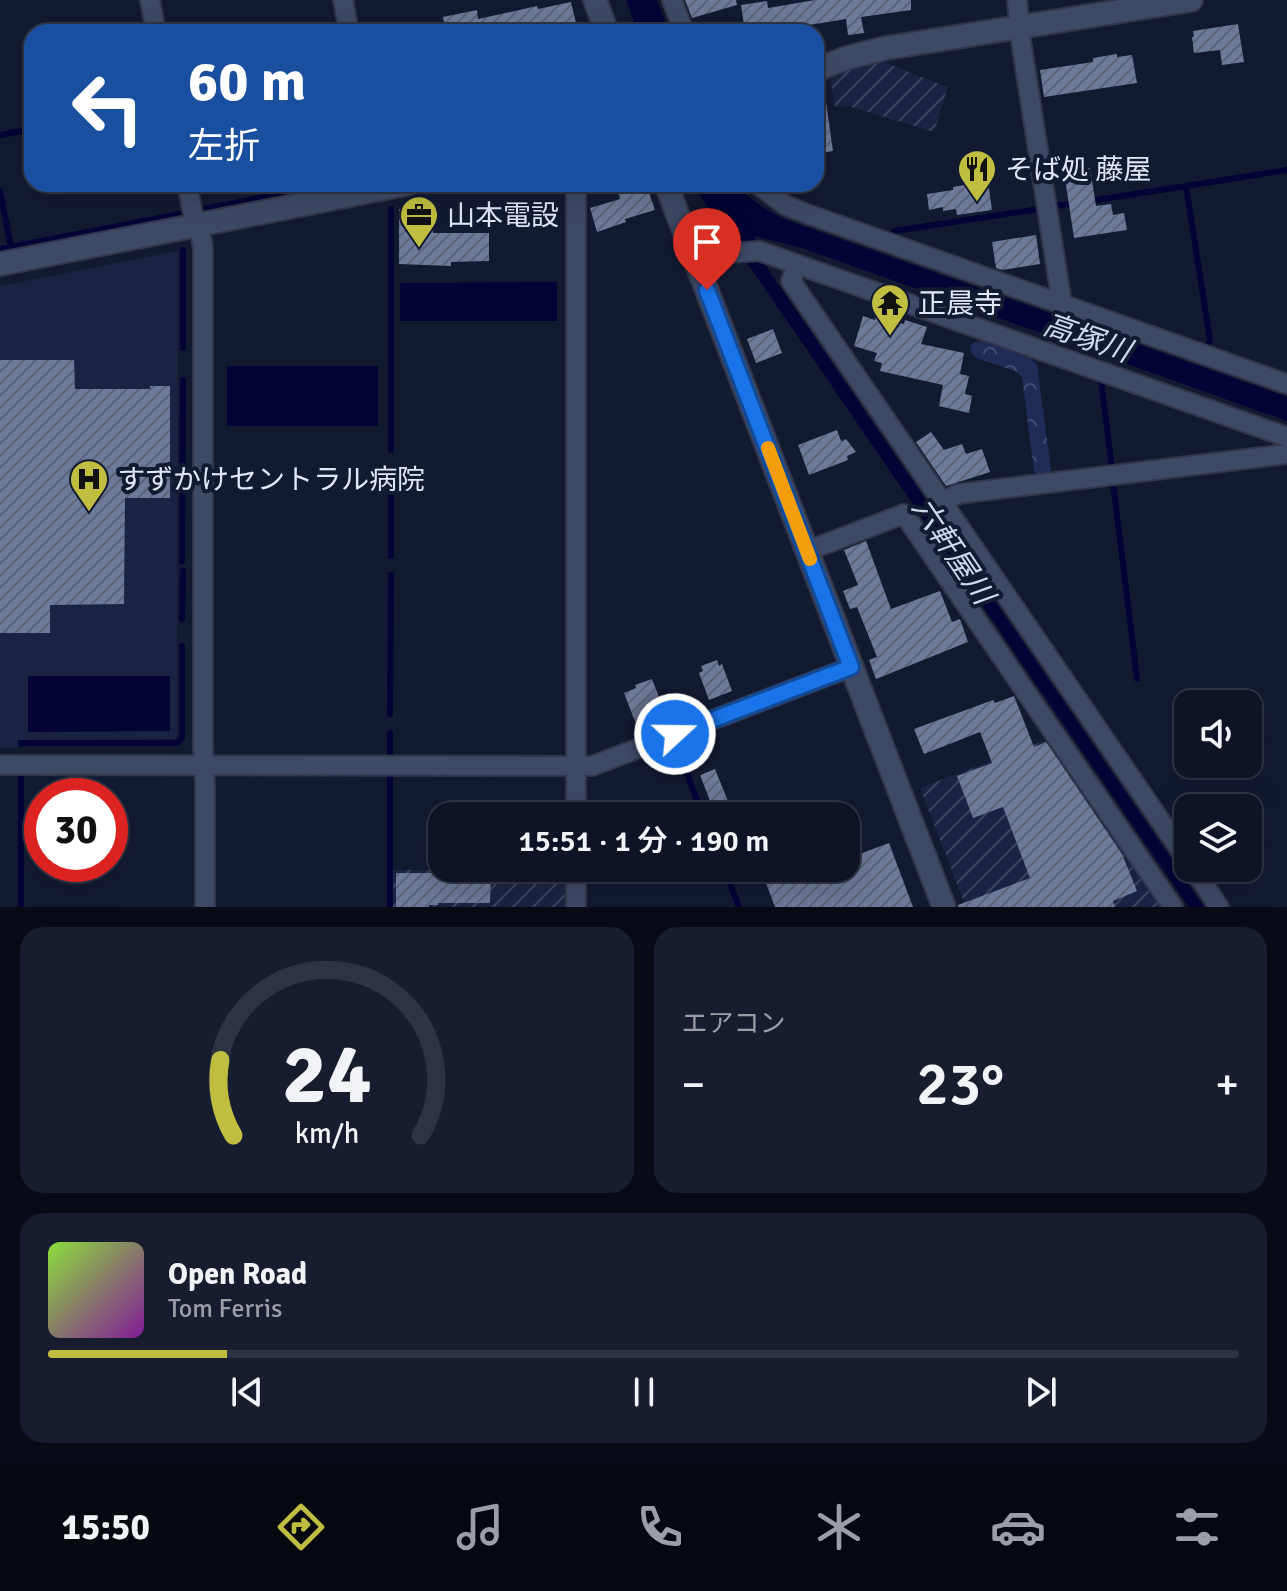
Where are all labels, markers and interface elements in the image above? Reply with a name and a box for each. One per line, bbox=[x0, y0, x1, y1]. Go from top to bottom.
text: 60 m bbox=[188, 47, 306, 116]
icon: left bbox=[56, 56, 160, 160]
text: 左折 bbox=[188, 124, 260, 169]
restaurant icon: そば処 藤屋 bbox=[956, 148, 998, 203]
place label: そば処 藤屋 bbox=[1005, 153, 1151, 187]
office icon: 山本電設 bbox=[398, 194, 440, 249]
place label: 山本電設 bbox=[447, 199, 559, 233]
pin bbox=[673, 208, 741, 290]
icon: arrive bbox=[685, 220, 729, 264]
temple icon: 正晨寺 bbox=[869, 282, 911, 337]
place label: 正晨寺 bbox=[918, 287, 1002, 321]
water label: 高塚川 bbox=[1038, 306, 1138, 372]
hospital icon: すずかけセントラル病院 bbox=[68, 458, 110, 513]
place label: すずかけセントラル病院 bbox=[117, 463, 425, 497]
water label: 六軒屋川 bbox=[904, 491, 1003, 614]
map controls bbox=[1174, 690, 1262, 882]
button: sound bbox=[1174, 690, 1262, 778]
position arrow bbox=[633, 692, 717, 776]
speed limit sign: 30 bbox=[24, 778, 128, 882]
button: layers bbox=[1174, 794, 1262, 882]
text: 15:51 · 1 分 · 190 m bbox=[519, 823, 769, 860]
text: エアコン bbox=[682, 1008, 786, 1040]
text: 24 bbox=[282, 1024, 372, 1126]
text: 23° bbox=[916, 1048, 1004, 1122]
text: − bbox=[682, 1058, 705, 1112]
text: + bbox=[1215, 1058, 1239, 1112]
text: km/h bbox=[294, 1116, 359, 1151]
text: Open Road bbox=[168, 1256, 307, 1293]
text: Tom Ferris bbox=[168, 1293, 282, 1325]
icon: previous bbox=[225, 1370, 269, 1414]
icon: pause bbox=[622, 1370, 666, 1414]
icon: next bbox=[1019, 1370, 1063, 1414]
icon: directions bbox=[273, 1499, 329, 1555]
icon: music bbox=[452, 1499, 508, 1555]
icon: phone bbox=[632, 1499, 688, 1555]
icon: climate bbox=[811, 1499, 867, 1555]
icon: car bbox=[990, 1499, 1046, 1555]
icon: filters bbox=[1169, 1499, 1225, 1555]
text: 15:50 bbox=[62, 1505, 150, 1550]

